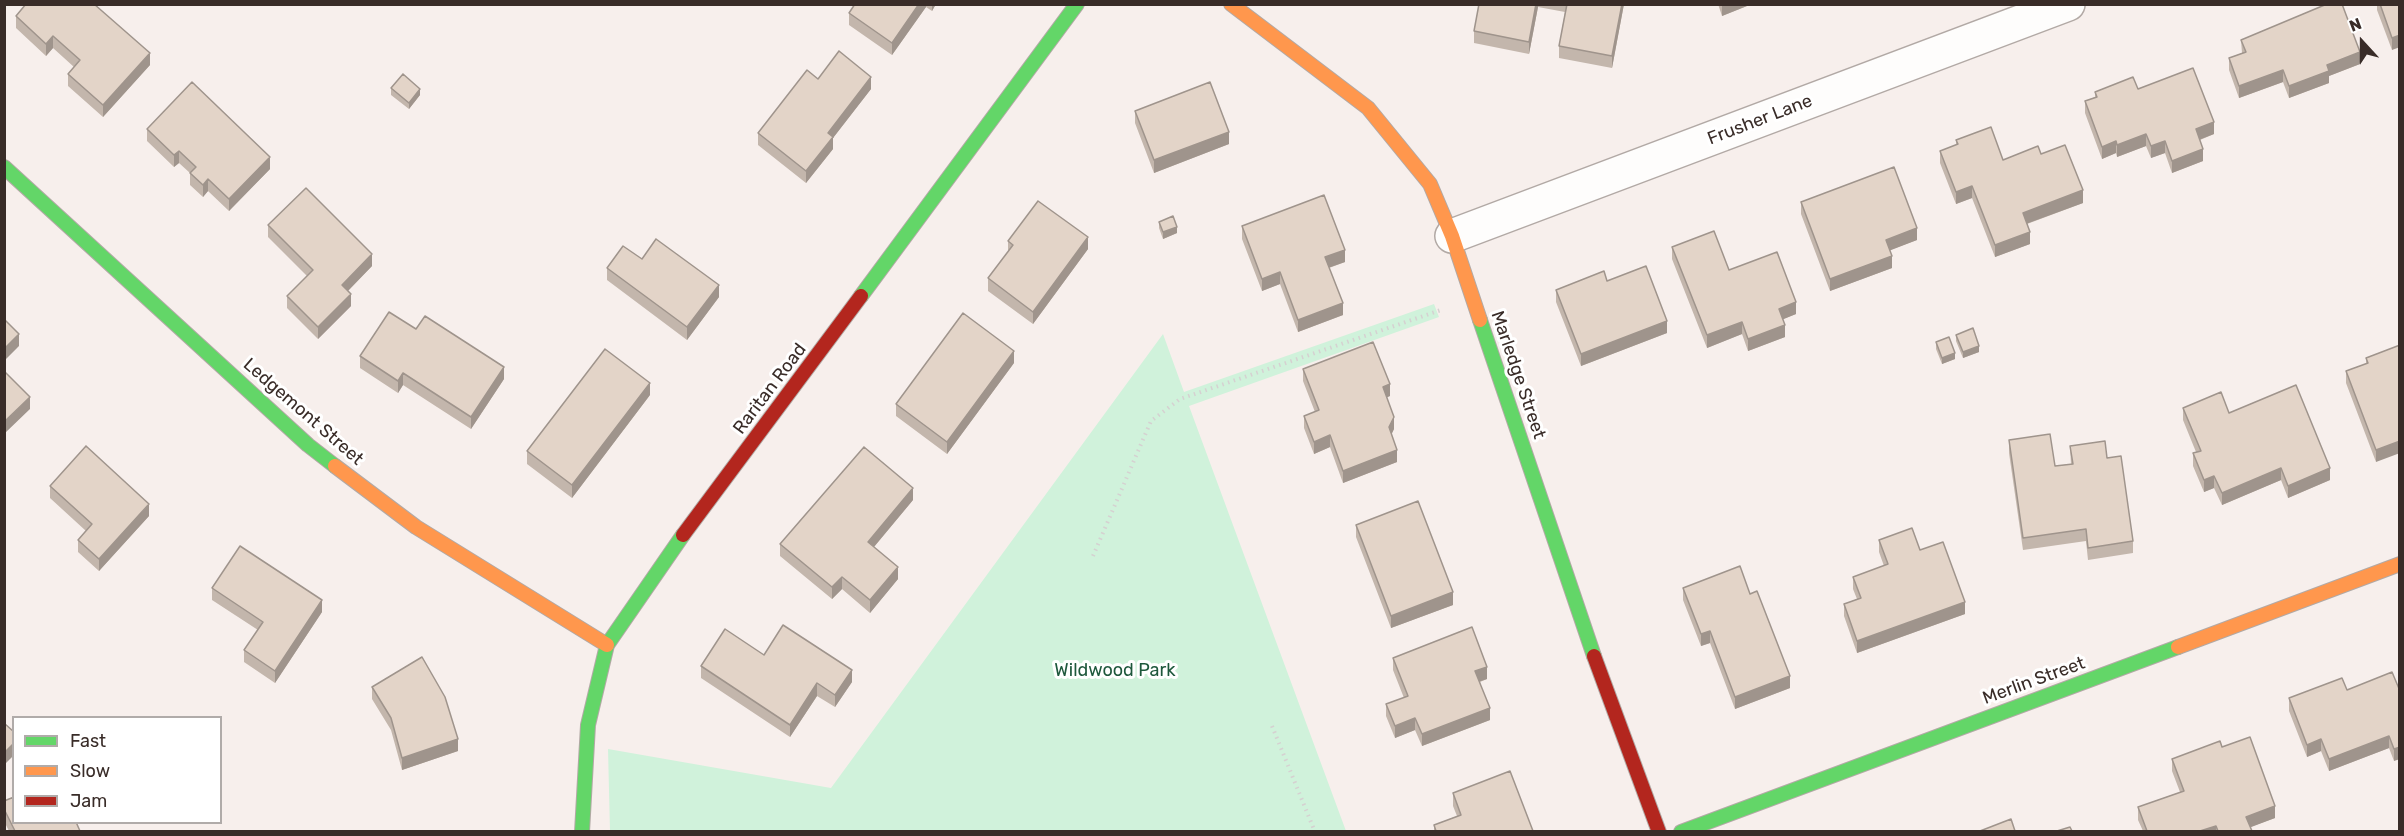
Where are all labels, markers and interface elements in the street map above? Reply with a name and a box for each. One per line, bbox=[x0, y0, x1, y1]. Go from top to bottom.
north arrow bbox=[2332, 12, 2392, 72]
text: N bbox=[2347, 14, 2364, 36]
street label: Frusher Lane bbox=[1705, 90, 1815, 150]
street label: Marledge Street bbox=[1486, 308, 1550, 442]
street label: Raritan Road bbox=[729, 339, 811, 439]
street label: Ledgemont Street bbox=[238, 354, 368, 470]
street label: Merlin Street bbox=[1980, 653, 2088, 709]
park label: Wildwood Park bbox=[1054, 660, 1176, 682]
legend bbox=[12, 716, 222, 824]
text: Fast bbox=[70, 730, 106, 752]
text: Slow bbox=[70, 760, 110, 782]
text: Jam bbox=[70, 790, 107, 812]

